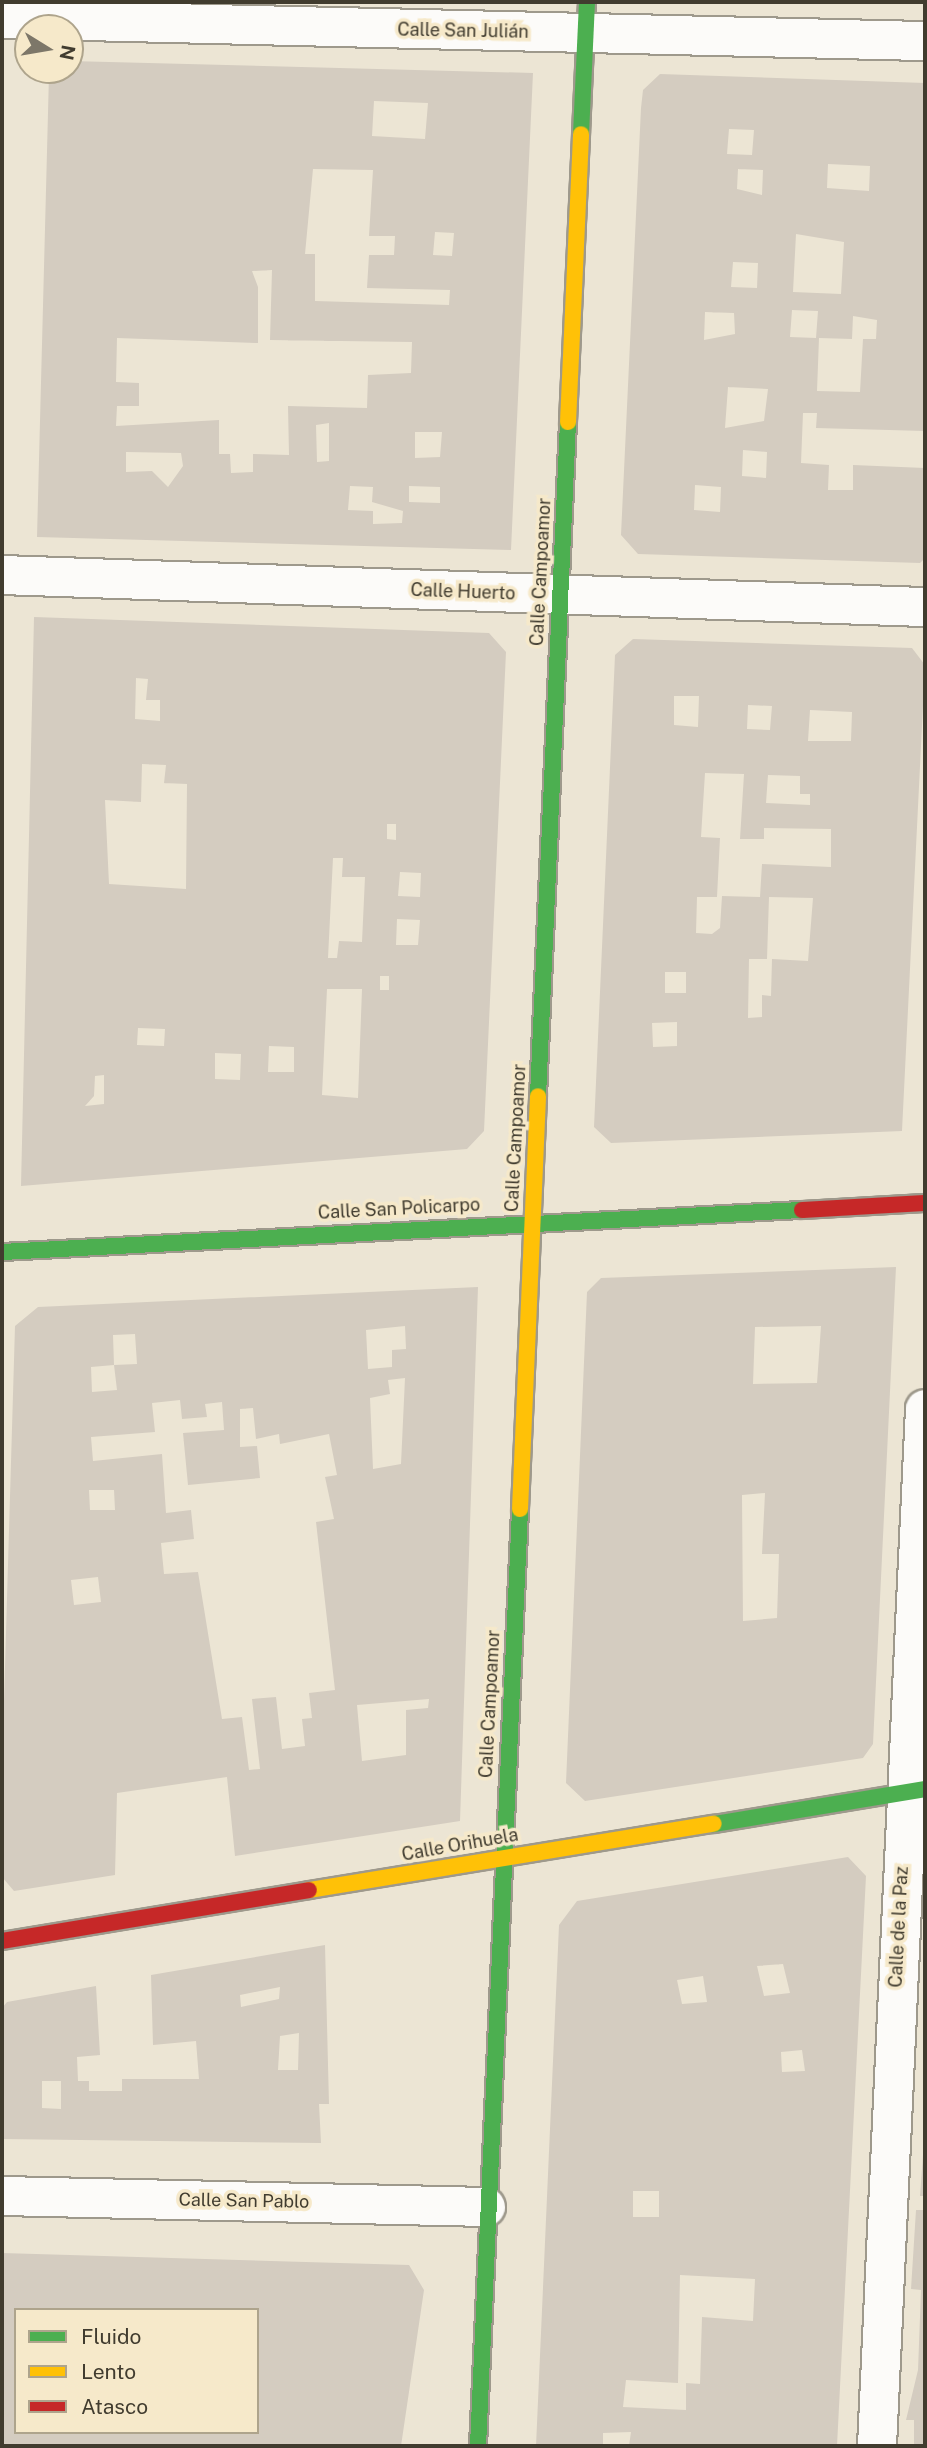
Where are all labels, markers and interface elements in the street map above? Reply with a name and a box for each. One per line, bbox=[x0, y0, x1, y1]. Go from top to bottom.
north arrow bbox=[14, 14, 84, 84]
street label: Calle San Julián bbox=[397, 19, 529, 43]
text: N bbox=[55, 43, 80, 62]
street label: Calle Campoamor bbox=[526, 497, 556, 647]
street label: Calle Huerto bbox=[410, 579, 516, 605]
street label: Calle Campoamor bbox=[501, 1063, 531, 1213]
street label: Calle San Policarpo bbox=[317, 1194, 481, 1224]
street label: Calle Campoamor bbox=[475, 1629, 505, 1779]
street label: Calle Orihuela bbox=[400, 1824, 520, 1866]
street label: Calle de la Paz bbox=[885, 1866, 913, 1988]
street label: Calle San Pablo bbox=[178, 2189, 310, 2213]
legend bbox=[14, 2308, 259, 2434]
text: Fluido bbox=[81, 2324, 141, 2349]
text: Lento bbox=[81, 2359, 136, 2384]
text: Atasco bbox=[81, 2394, 148, 2419]

